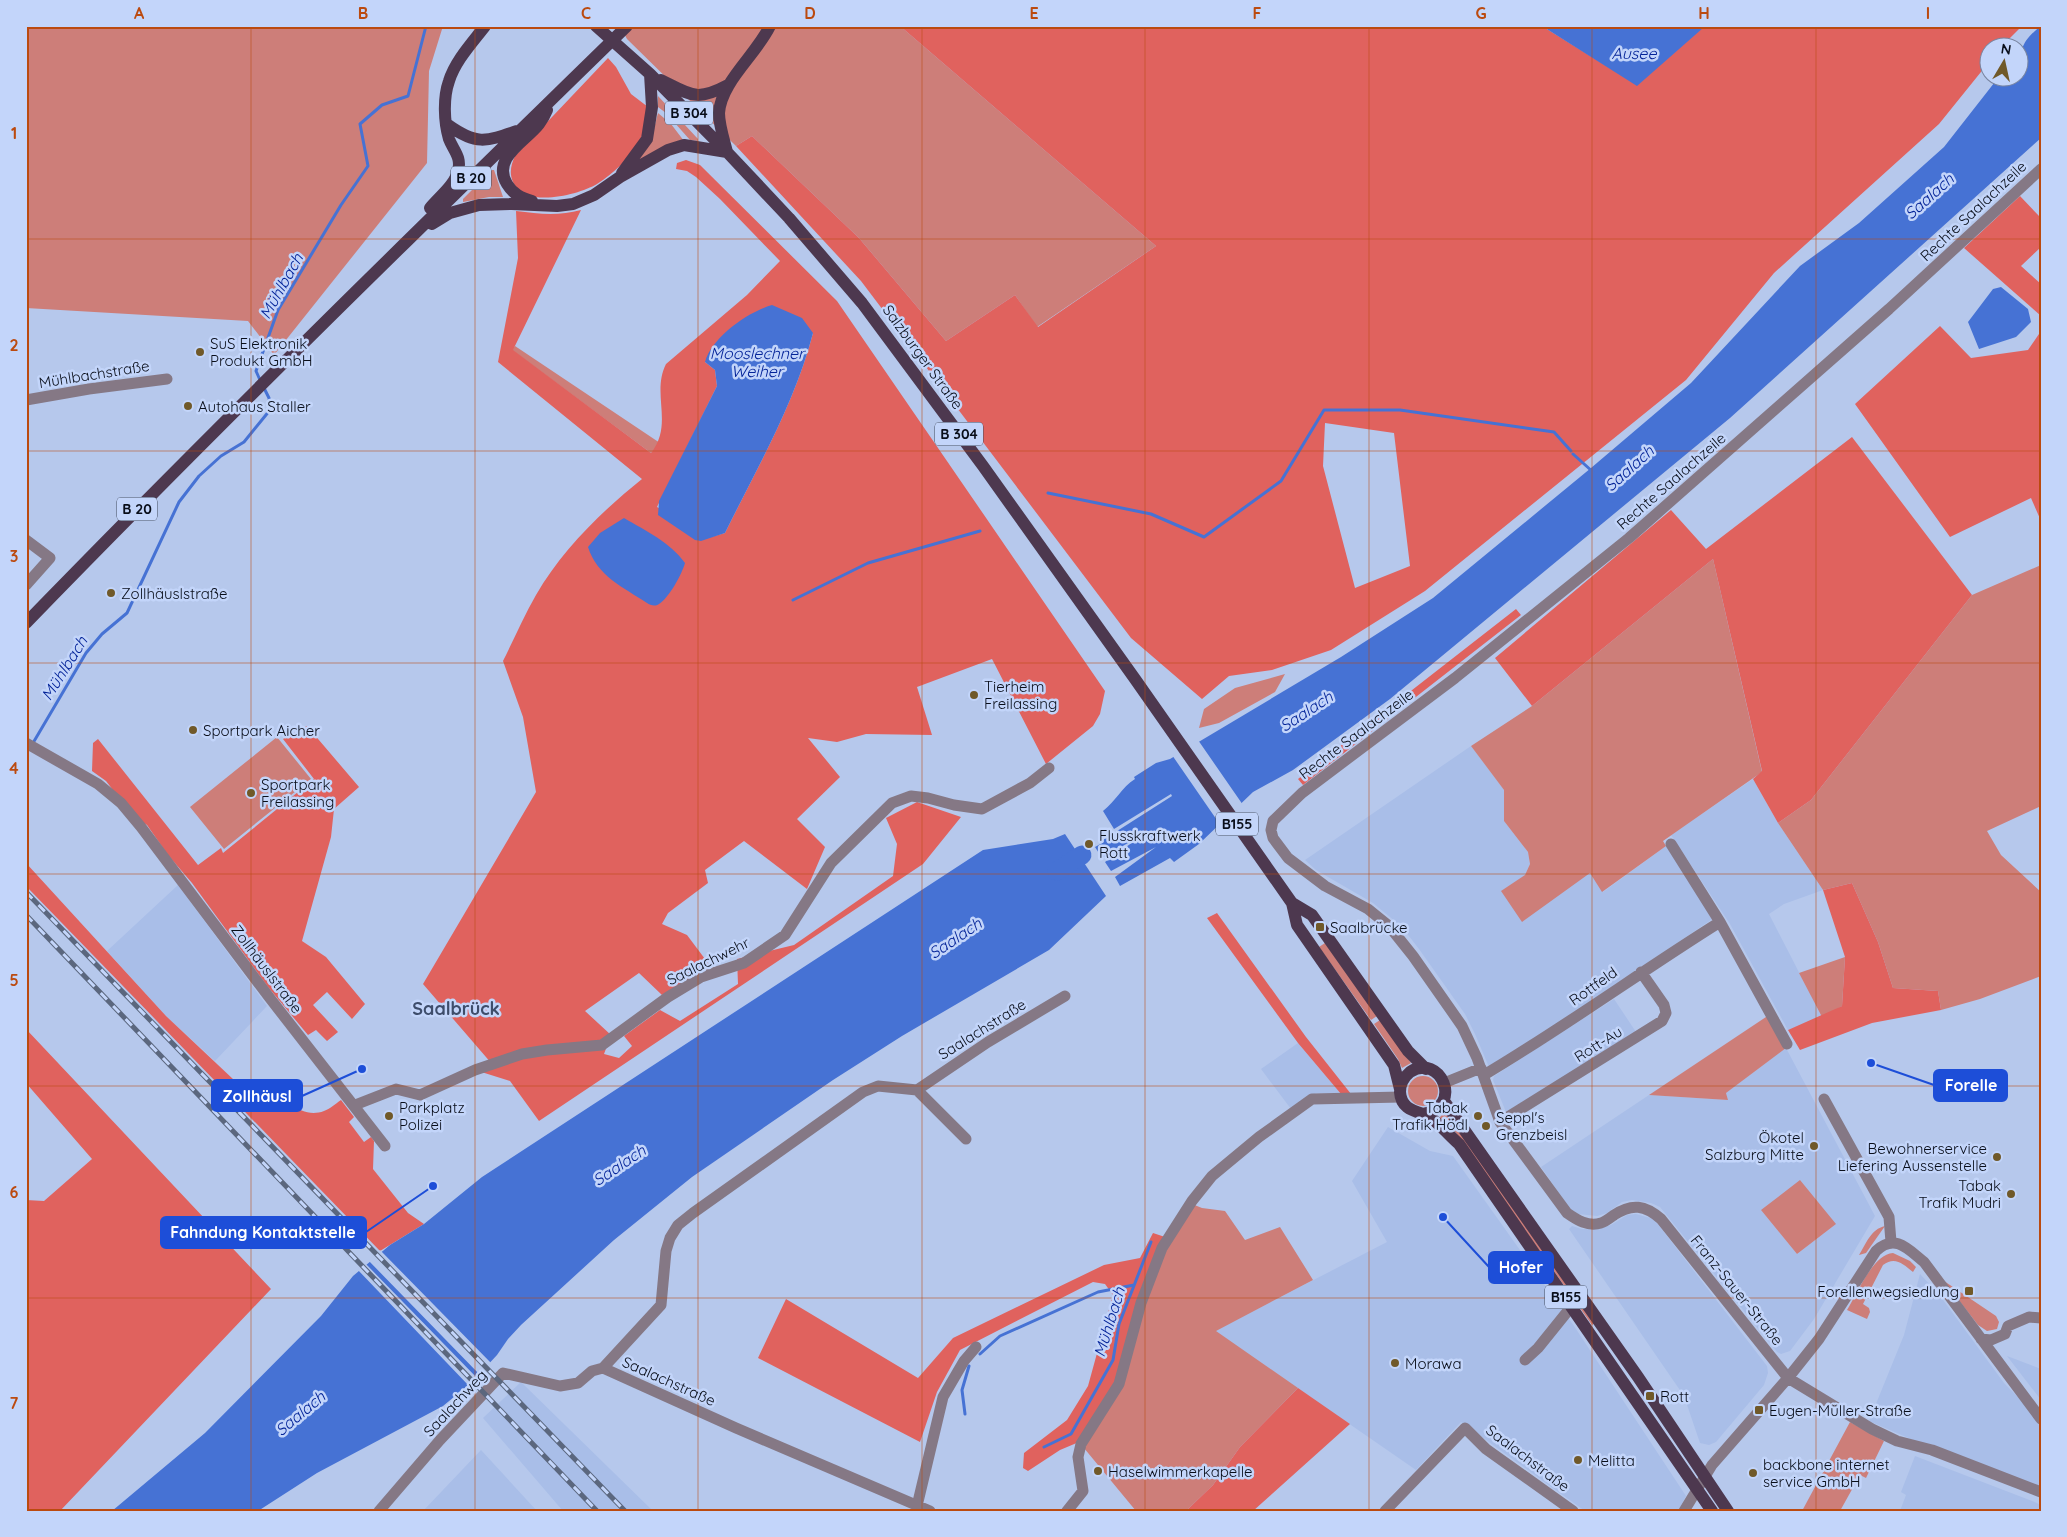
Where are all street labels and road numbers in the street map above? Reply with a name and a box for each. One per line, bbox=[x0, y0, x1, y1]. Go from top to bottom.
road number: B 304 bbox=[665, 102, 713, 125]
street label: Rechte Saalachzeile bbox=[1916, 157, 2030, 265]
road number: B 20 bbox=[451, 167, 491, 190]
street label: Salzburger Straße bbox=[879, 301, 967, 413]
street label: Mühlbachstraße bbox=[37, 356, 151, 392]
road number: B 304 bbox=[935, 422, 983, 446]
street label: Rechte Saalachzeile bbox=[1613, 428, 1729, 534]
road number: B 20 bbox=[117, 498, 157, 520]
street label: Rechte Saalachzeile bbox=[1295, 685, 1417, 783]
road number: B155 bbox=[1216, 812, 1258, 836]
street label: Zollhäuslstraße bbox=[227, 921, 307, 1017]
street label: Saalachwehr bbox=[664, 933, 753, 989]
street label: Rottfeld bbox=[1565, 963, 1621, 1009]
street label: Saalachstraße bbox=[935, 994, 1029, 1064]
street label: Rott-Au bbox=[1570, 1022, 1626, 1066]
street label: Franz-Sauer-Straße bbox=[1687, 1231, 1787, 1349]
road number: B155 bbox=[1545, 1285, 1587, 1308]
street label: Saalachstraße bbox=[619, 1352, 719, 1410]
street label: Saalachweg bbox=[419, 1366, 491, 1440]
street label: Saalachstraße bbox=[1482, 1420, 1574, 1496]

